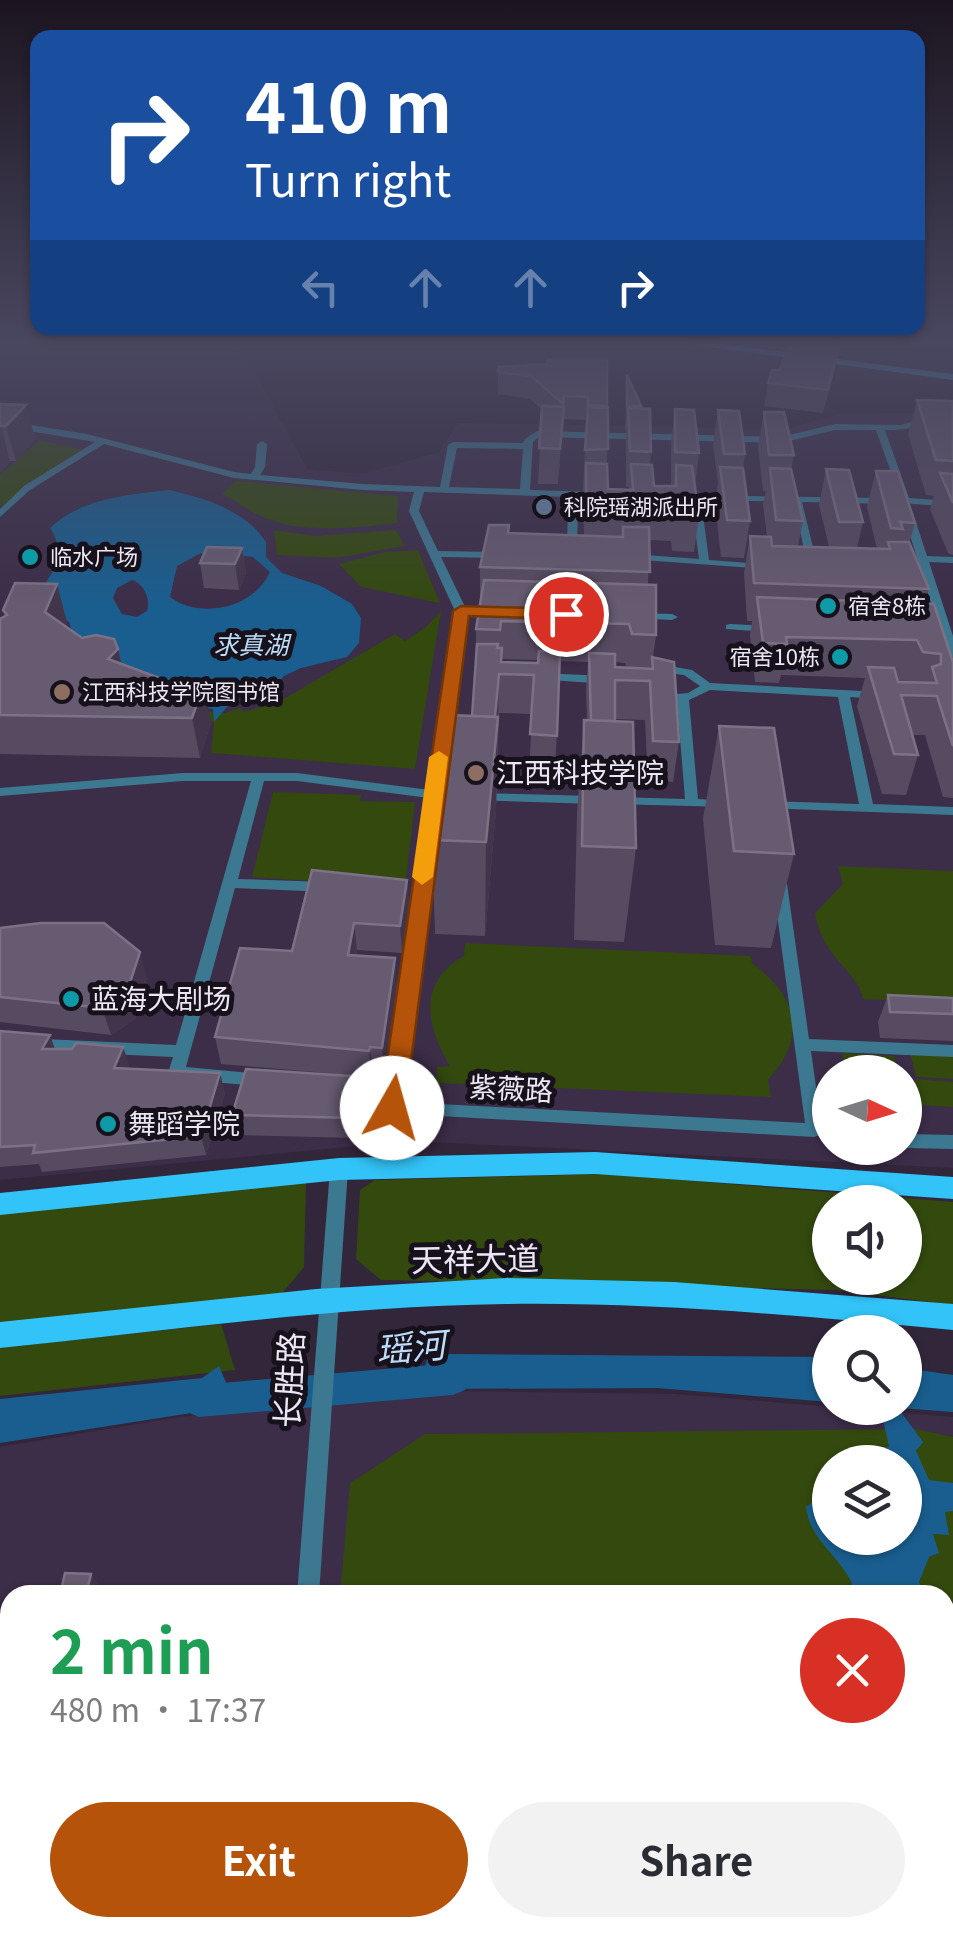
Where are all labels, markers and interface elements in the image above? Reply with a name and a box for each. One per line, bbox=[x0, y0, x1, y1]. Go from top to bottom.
text: 410 m bbox=[245, 52, 452, 153]
icon: right bbox=[80, 70, 210, 200]
text: Turn right bbox=[245, 145, 451, 210]
icon: left bbox=[293, 260, 348, 315]
icon: ahead bbox=[398, 260, 453, 315]
icon: ahead bbox=[503, 260, 558, 315]
icon: right bbox=[608, 260, 663, 315]
place label: 科院瑶湖派出所 bbox=[564, 489, 718, 521]
marker: 科院瑶湖派出所 bbox=[533, 496, 555, 518]
place label: 临水广场 bbox=[50, 539, 138, 571]
marker: 临水广场 bbox=[19, 546, 41, 568]
pin bbox=[524, 572, 609, 657]
icon: arrive bbox=[539, 587, 594, 642]
place label: 宿舍8栋 bbox=[848, 588, 926, 620]
marker: 宿舍8栋 bbox=[817, 595, 839, 617]
water label: 求真湖 bbox=[213, 625, 292, 661]
place label: 宿舍10栋 bbox=[730, 639, 820, 671]
marker: 宿舍10栋 bbox=[829, 646, 851, 668]
place label: 江西科技学院图书馆 bbox=[82, 674, 280, 706]
marker: 江西科技学院图书馆 bbox=[51, 681, 73, 703]
place label: 江西科技学院 bbox=[496, 751, 664, 791]
marker: 江西科技学院 bbox=[465, 762, 487, 784]
place label: 蓝海大剧场 bbox=[91, 977, 231, 1017]
marker: 蓝海大剧场 bbox=[60, 988, 82, 1010]
north arrow bbox=[812, 1055, 922, 1165]
map controls bbox=[812, 1055, 922, 1555]
position arrow bbox=[340, 1056, 444, 1160]
street label: 紫薇路 bbox=[468, 1065, 554, 1109]
place label: 舞蹈学院 bbox=[128, 1102, 240, 1142]
marker: 舞蹈学院 bbox=[97, 1113, 119, 1135]
button: sound bbox=[812, 1185, 922, 1295]
street label: 天祥大道 bbox=[411, 1233, 539, 1281]
button: search bbox=[812, 1315, 922, 1425]
water label: 瑶河 bbox=[374, 1316, 454, 1373]
street label: 长胜路 bbox=[262, 1331, 312, 1429]
button: layers bbox=[812, 1445, 922, 1555]
text: 2 min bbox=[50, 1604, 214, 1691]
button: close bbox=[800, 1618, 905, 1723]
text: 480 m · 17:37 bbox=[50, 1685, 266, 1731]
button: Exit bbox=[50, 1802, 468, 1917]
button: Share bbox=[488, 1802, 905, 1917]

